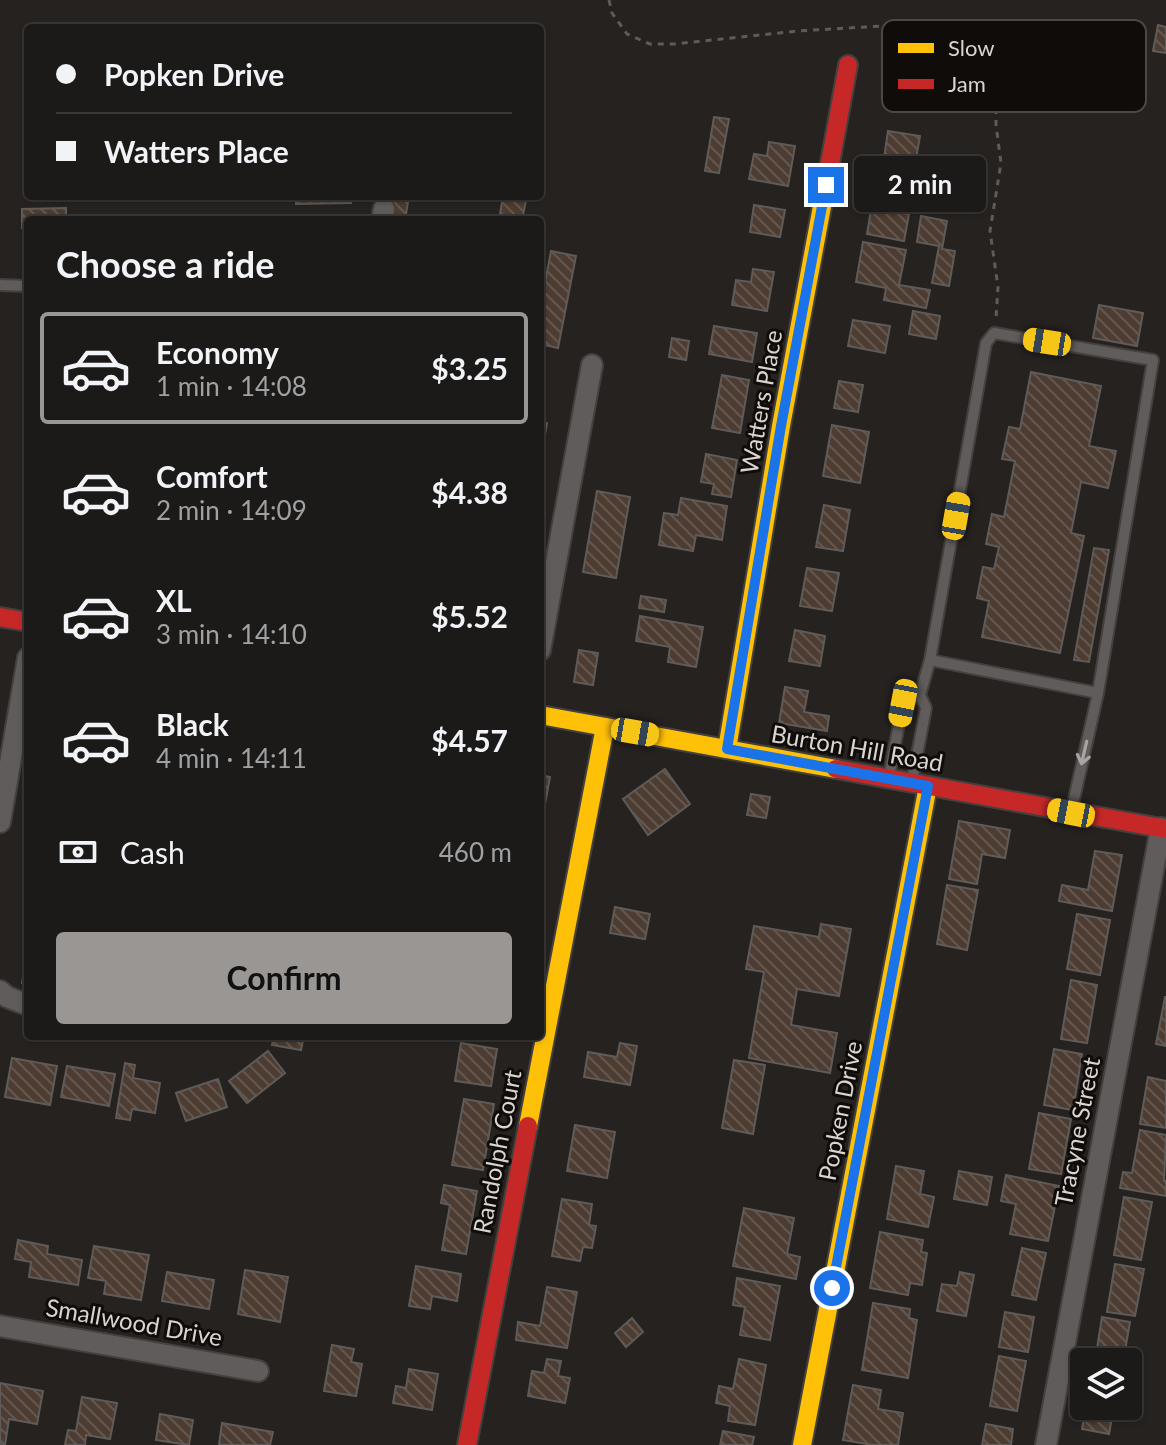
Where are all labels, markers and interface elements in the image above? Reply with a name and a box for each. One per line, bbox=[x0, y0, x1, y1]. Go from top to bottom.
legend bbox=[882, 20, 1146, 112]
text: Slow bbox=[948, 34, 995, 61]
text: Popken Drive bbox=[104, 56, 284, 92]
text: Jam bbox=[948, 70, 986, 97]
text: Watters Place bbox=[104, 133, 289, 169]
callout: 2 min bbox=[854, 157, 986, 213]
route end bbox=[808, 167, 844, 203]
text: 2 min bbox=[888, 168, 952, 200]
text: Choose a ride bbox=[56, 242, 275, 286]
car bbox=[1021, 326, 1073, 358]
street label: Watters Place bbox=[734, 328, 787, 476]
icon: car bbox=[60, 332, 132, 404]
text: Economy bbox=[156, 334, 279, 370]
text: $3.25 bbox=[431, 350, 508, 386]
text: 1 min · 14:08 bbox=[156, 370, 307, 402]
icon: car bbox=[60, 456, 132, 528]
text: Comfort bbox=[156, 458, 268, 494]
text: $4.38 bbox=[431, 474, 508, 510]
car bbox=[940, 490, 972, 542]
text: 2 min · 14:09 bbox=[156, 494, 307, 526]
icon: car bbox=[60, 580, 132, 652]
text: XL bbox=[156, 582, 192, 618]
text: $5.52 bbox=[431, 598, 508, 634]
text: 3 min · 14:10 bbox=[156, 618, 307, 650]
car bbox=[887, 677, 919, 729]
icon: car bbox=[60, 704, 132, 776]
text: Black bbox=[156, 706, 229, 742]
car bbox=[609, 716, 661, 748]
street label: Burton Hill Road bbox=[769, 718, 945, 777]
text: $4.57 bbox=[431, 722, 508, 758]
one-way arrow bbox=[1076, 740, 1091, 765]
text: 4 min · 14:11 bbox=[156, 742, 307, 774]
car bbox=[1045, 797, 1097, 829]
icon: cash bbox=[56, 830, 100, 874]
text: Cash bbox=[120, 834, 185, 870]
text: 460 m bbox=[439, 836, 512, 868]
button: Confirm bbox=[56, 932, 512, 1024]
street label: Popken Drive bbox=[812, 1038, 867, 1183]
street label: Tracyne Street bbox=[1048, 1054, 1105, 1209]
street label: Randolph Court bbox=[466, 1067, 527, 1236]
route start bbox=[814, 1270, 850, 1306]
street label: Smallwood Drive bbox=[44, 1292, 225, 1351]
map controls bbox=[1070, 1348, 1142, 1420]
button: layers bbox=[1070, 1348, 1142, 1420]

